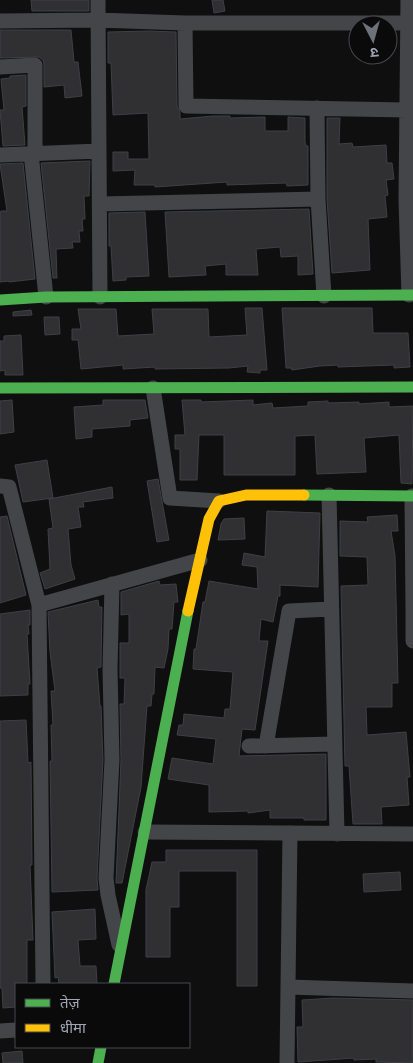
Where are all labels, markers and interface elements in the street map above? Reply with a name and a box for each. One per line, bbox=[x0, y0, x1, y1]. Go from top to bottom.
north arrow bbox=[348, 15, 398, 65]
text: उ bbox=[369, 44, 379, 63]
legend bbox=[15, 983, 190, 1048]
text: तेज़ bbox=[60, 992, 81, 1012]
text: धीमा bbox=[60, 1017, 87, 1037]

